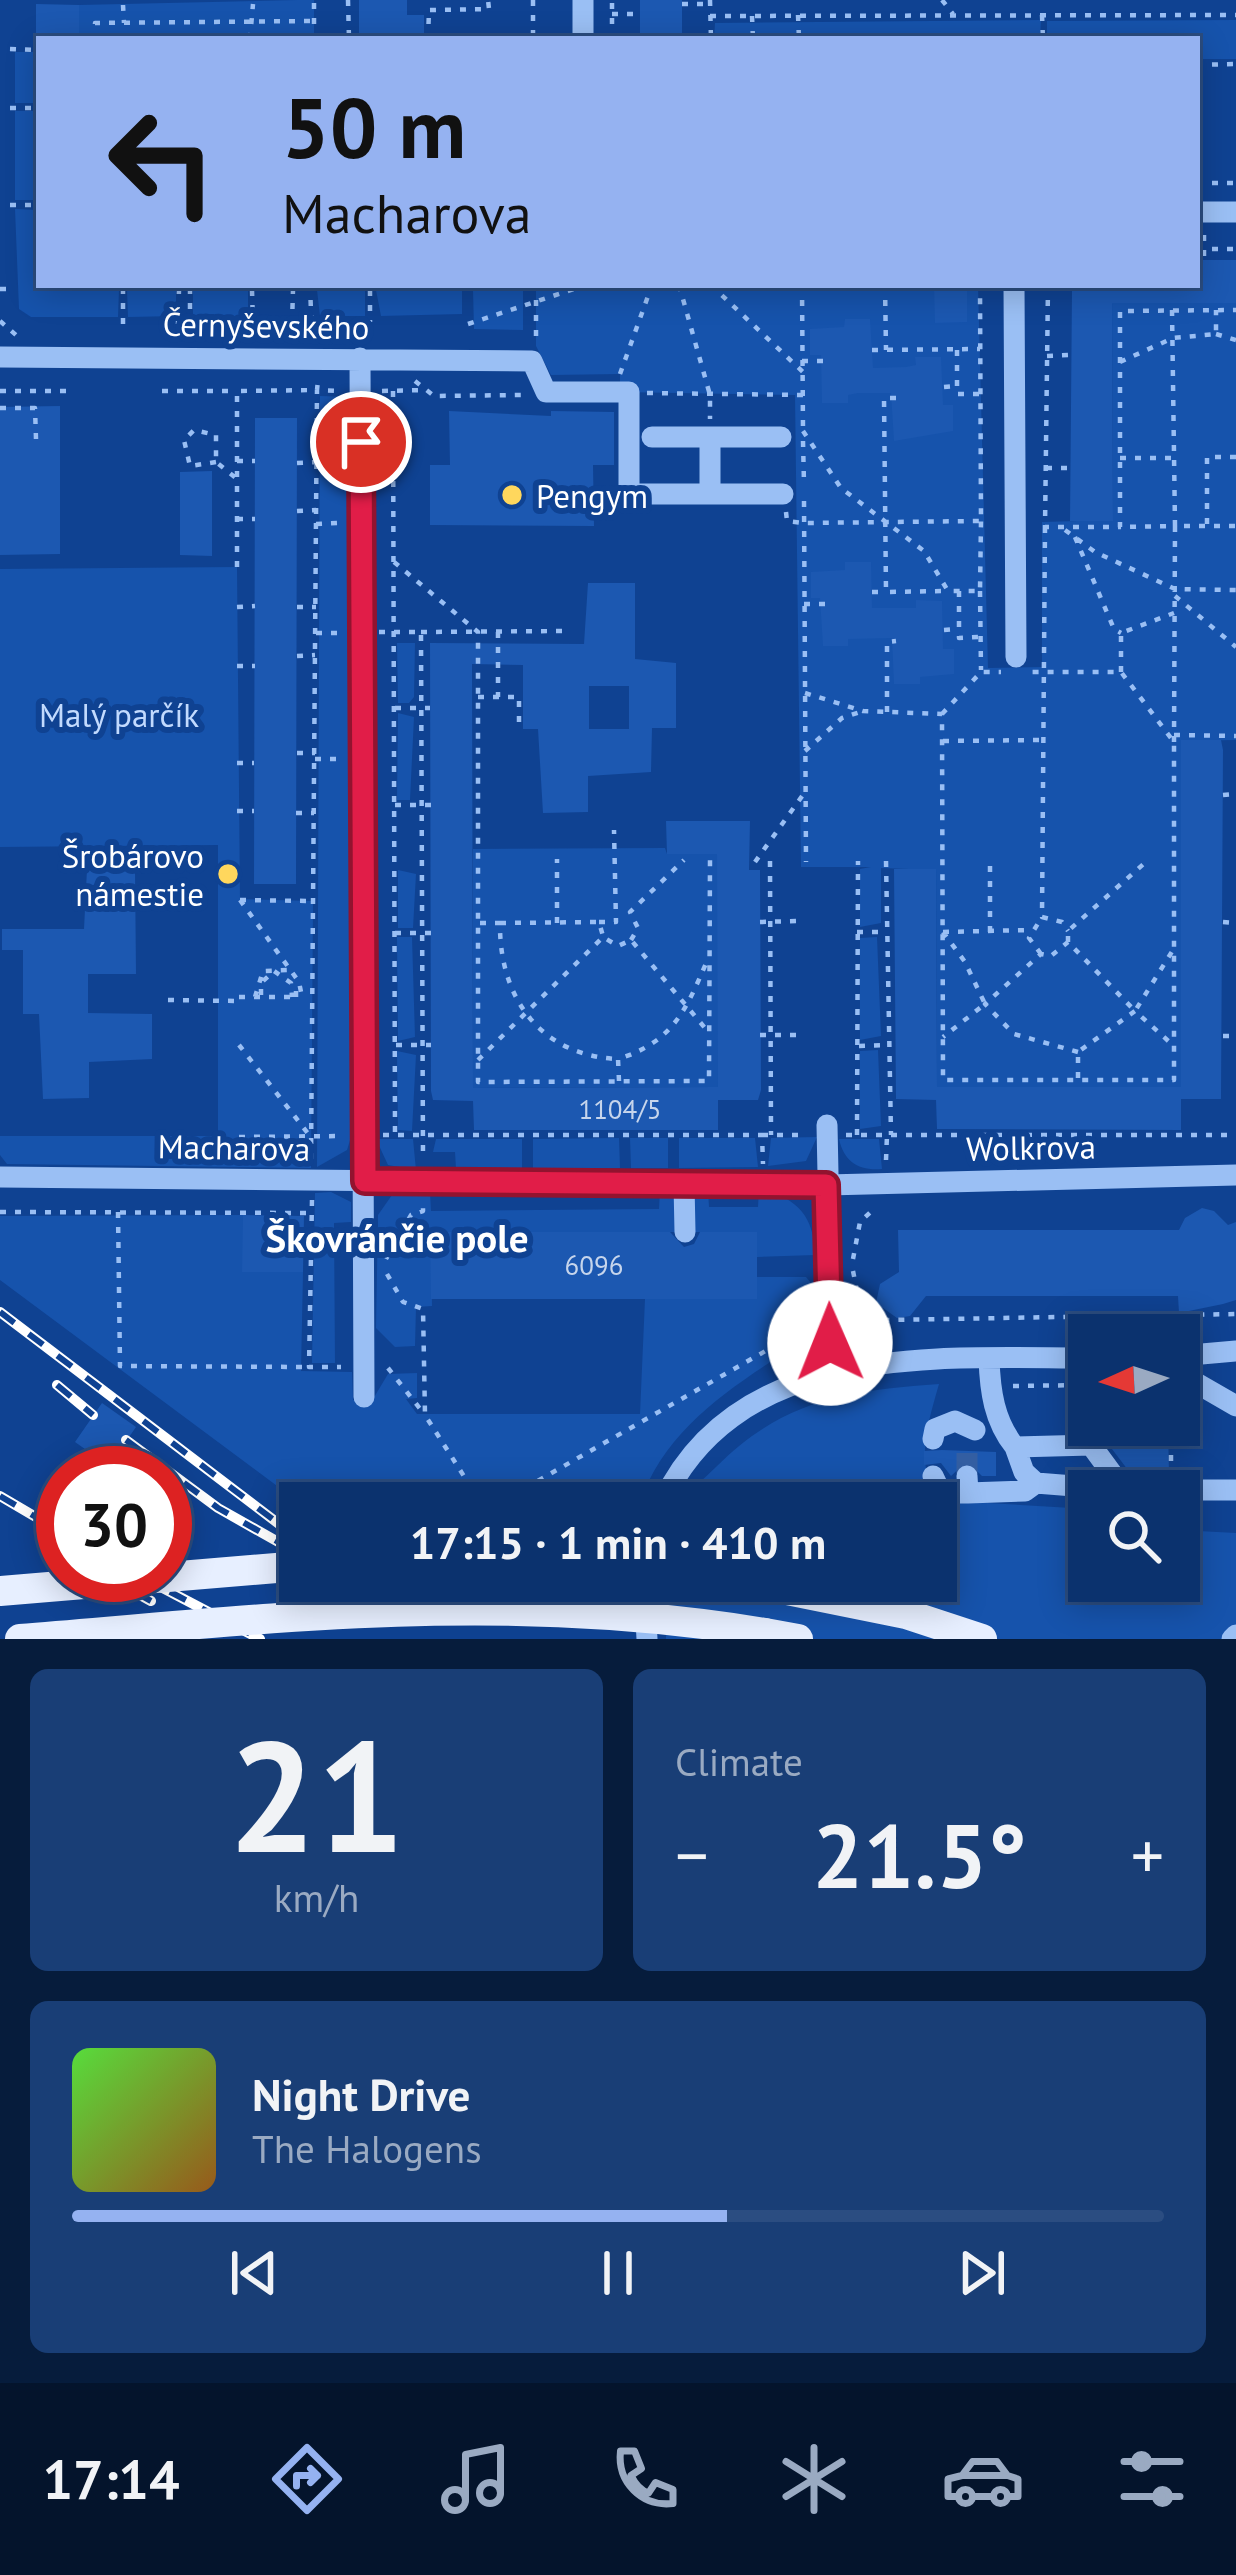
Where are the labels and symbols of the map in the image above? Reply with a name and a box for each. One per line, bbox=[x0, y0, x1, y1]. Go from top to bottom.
street label: Černyševského bbox=[162, 302, 370, 348]
pin bbox=[310, 391, 412, 493]
place label: Pengym bbox=[536, 474, 648, 517]
marker: Pengym bbox=[499, 482, 525, 508]
park label: Malý parčík bbox=[39, 693, 199, 736]
place label: Šrobárovo námestie bbox=[62, 834, 204, 915]
marker: Šrobárovo námestie bbox=[215, 861, 241, 887]
house number: 1104/5 bbox=[578, 1092, 662, 1126]
street label: Macharova bbox=[157, 1124, 311, 1170]
street label: Wolkrova bbox=[966, 1124, 1096, 1170]
district label: Škovránčie pole bbox=[265, 1212, 529, 1263]
house number: 6096 bbox=[565, 1248, 623, 1282]
position arrow bbox=[767, 1280, 893, 1406]
north arrow bbox=[1068, 1314, 1200, 1446]
speed limit sign: 30 bbox=[36, 1446, 192, 1602]

